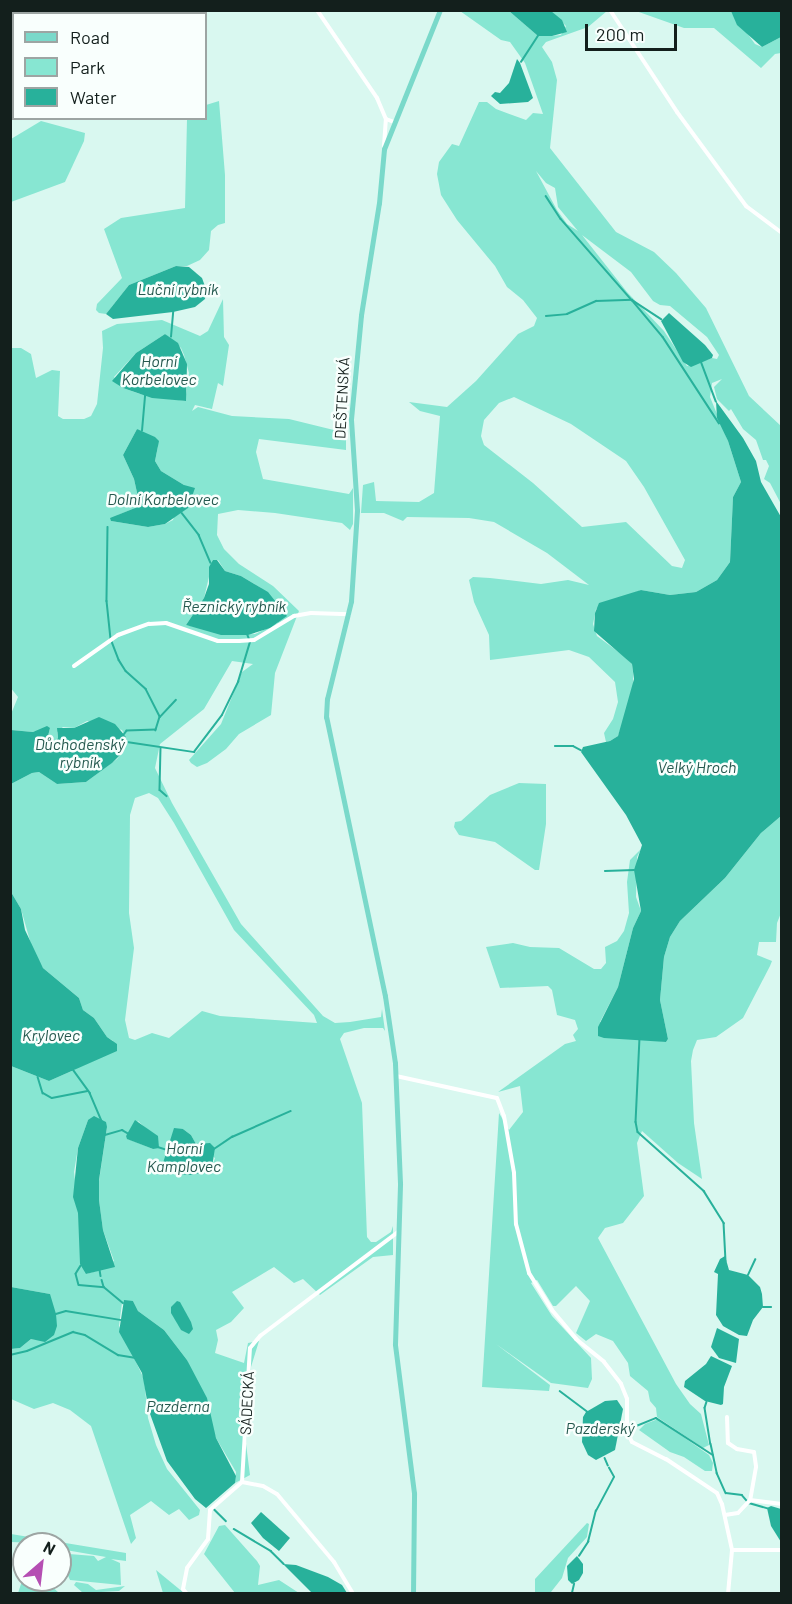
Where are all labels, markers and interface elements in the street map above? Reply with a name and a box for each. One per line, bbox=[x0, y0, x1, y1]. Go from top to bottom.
legend bbox=[12, 12, 207, 120]
scale bar bbox=[588, 12, 680, 50]
text: 200 m bbox=[596, 23, 644, 45]
text: Road bbox=[70, 26, 110, 48]
text: Park bbox=[70, 56, 105, 78]
text: Water bbox=[70, 86, 117, 108]
water label: Luční rybník bbox=[137, 279, 219, 299]
water label: Horní Korbelovec bbox=[121, 351, 197, 389]
street label: DEŠTENSKÁ bbox=[331, 357, 353, 439]
water label: Dolní Korbelovec bbox=[107, 489, 219, 509]
water label: Řeznický rybník bbox=[182, 596, 286, 616]
water label: Důchodenský rybník bbox=[35, 734, 125, 772]
water label: Velký Hroch bbox=[658, 757, 736, 777]
water label: Krylovec bbox=[22, 1025, 80, 1045]
water label: Horní Kamplovec bbox=[147, 1138, 221, 1176]
street label: SÁDECKÁ bbox=[236, 1371, 258, 1435]
water label: Pazderna bbox=[146, 1396, 210, 1416]
water label: Pazderský bbox=[565, 1418, 635, 1438]
north arrow bbox=[12, 1532, 72, 1592]
text: N bbox=[41, 1537, 59, 1558]

